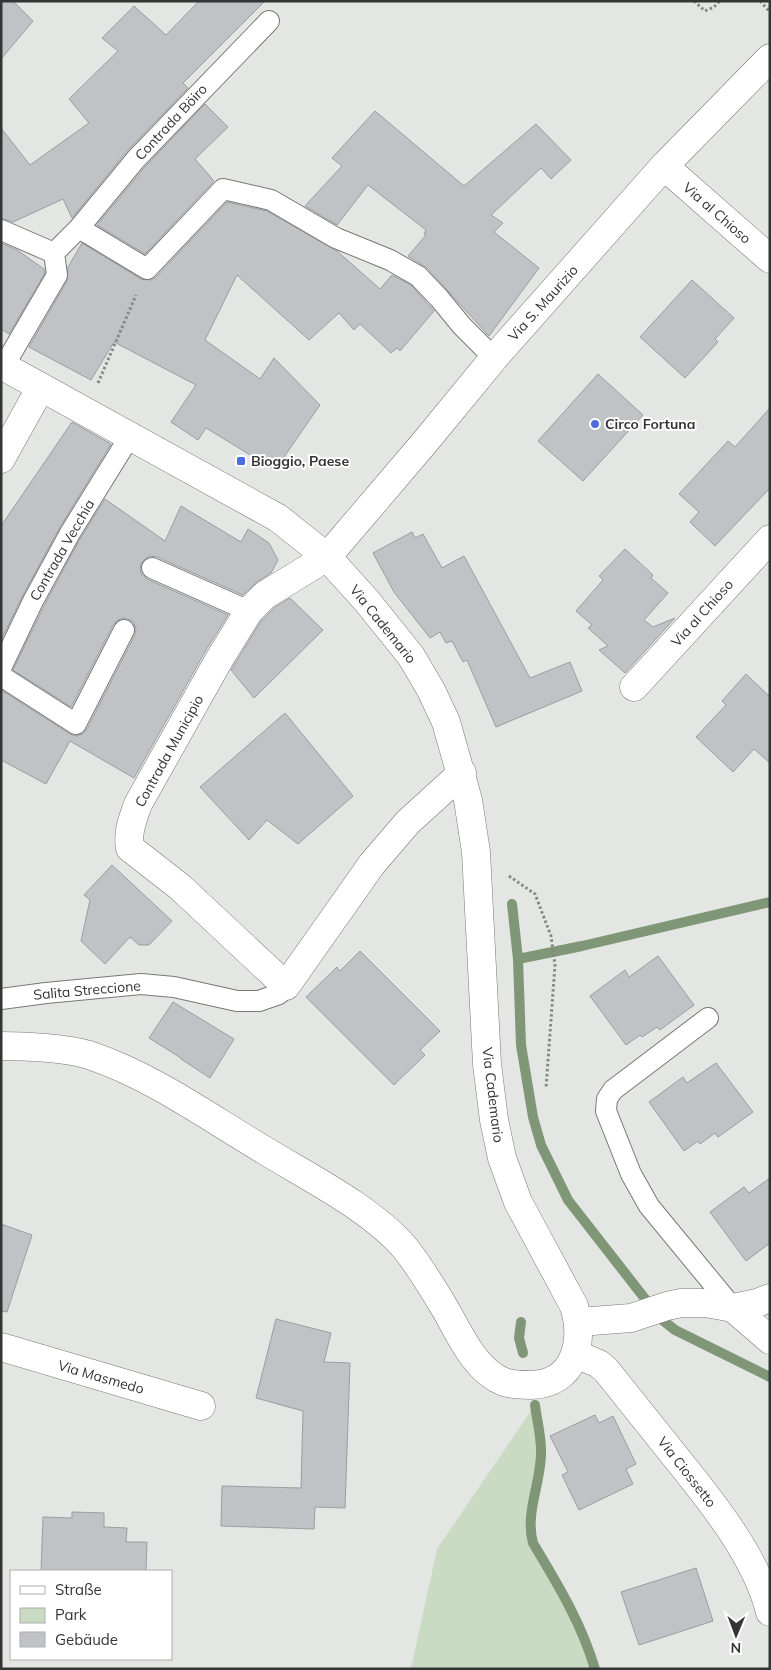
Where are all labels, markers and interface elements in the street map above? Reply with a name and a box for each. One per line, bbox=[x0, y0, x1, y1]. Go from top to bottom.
street label: Contrada Böiro bbox=[131, 80, 211, 164]
street label: Via al Chioso bbox=[679, 178, 755, 248]
street label: Via S. Maurizio bbox=[504, 261, 582, 345]
place label: Circo Fortuna bbox=[605, 415, 695, 433]
marker: Circo Fortuna bbox=[589, 418, 601, 430]
place label: Bioggio, Paese bbox=[251, 452, 349, 470]
marker: Bioggio, Paese bbox=[235, 455, 247, 467]
street label: Contrada Vecchia bbox=[26, 496, 98, 604]
street label: Via al Chioso bbox=[667, 576, 737, 650]
street label: Via Cademario bbox=[346, 581, 420, 667]
street label: Contrada Municipio bbox=[131, 692, 207, 810]
street label: Salita Streccione bbox=[33, 976, 141, 1004]
street label: Via Cademario bbox=[478, 1046, 508, 1144]
street label: Via Masmedo bbox=[56, 1356, 146, 1398]
street label: Via Ciossetto bbox=[654, 1433, 720, 1511]
legend bbox=[10, 1570, 172, 1660]
text: Straße bbox=[55, 1580, 102, 1599]
text: Park bbox=[55, 1605, 87, 1624]
north arrow bbox=[711, 1610, 761, 1660]
text: Gebäude bbox=[55, 1630, 118, 1649]
text: N bbox=[730, 1639, 741, 1657]

